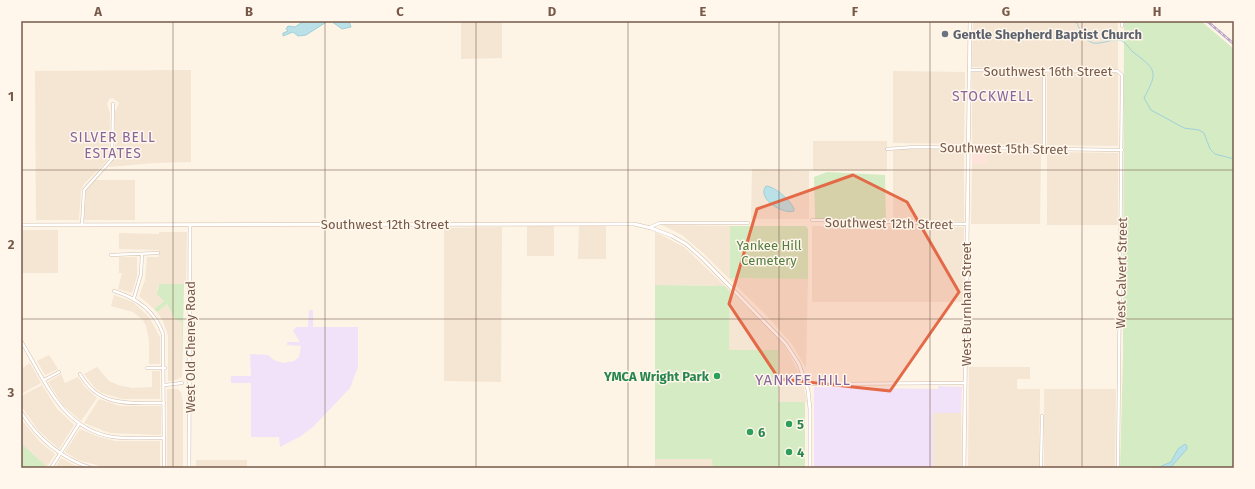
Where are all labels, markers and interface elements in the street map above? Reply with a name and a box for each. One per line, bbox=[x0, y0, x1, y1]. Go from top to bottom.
text: A bbox=[93, 4, 102, 19]
text: B bbox=[245, 4, 253, 19]
text: C bbox=[396, 4, 404, 19]
text: D bbox=[548, 4, 557, 19]
text: E bbox=[700, 4, 707, 19]
text: F bbox=[852, 4, 859, 19]
text: G bbox=[1002, 4, 1010, 19]
text: H bbox=[1153, 4, 1161, 19]
place label: Gentle Shepherd Baptist Church bbox=[953, 27, 1142, 42]
marker: Gentle Shepherd Baptist Church bbox=[940, 29, 950, 39]
street label: Southwest 16th Street bbox=[984, 64, 1113, 79]
district label: STOCKWELL bbox=[952, 88, 1034, 105]
text: 1 bbox=[8, 89, 14, 104]
district label: SILVER BELL ESTATES bbox=[70, 129, 156, 162]
street label: Southwest 15th Street bbox=[940, 140, 1069, 157]
street label: Southwest 12th Street bbox=[825, 215, 954, 232]
street label: Southwest 12th Street bbox=[321, 217, 449, 232]
street label: West Calvert Street bbox=[1113, 217, 1130, 329]
text: 2 bbox=[8, 237, 15, 252]
park label: Yankee Hill Cemetery bbox=[736, 238, 802, 268]
street label: West Burnham Street bbox=[959, 241, 974, 366]
street label: West Old Cheney Road bbox=[183, 281, 198, 413]
place label: YMCA Wright Park bbox=[603, 369, 710, 384]
marker: YMCA Wright Park bbox=[712, 371, 722, 381]
district label: YANKEE HILL bbox=[755, 371, 851, 389]
text: 3 bbox=[7, 385, 15, 400]
place label: 5 bbox=[797, 417, 804, 432]
marker: 5 bbox=[784, 419, 794, 429]
place label: 6 bbox=[758, 425, 765, 440]
marker: 6 bbox=[745, 427, 755, 437]
place label: 4 bbox=[797, 445, 805, 460]
marker: 4 bbox=[784, 447, 794, 457]

